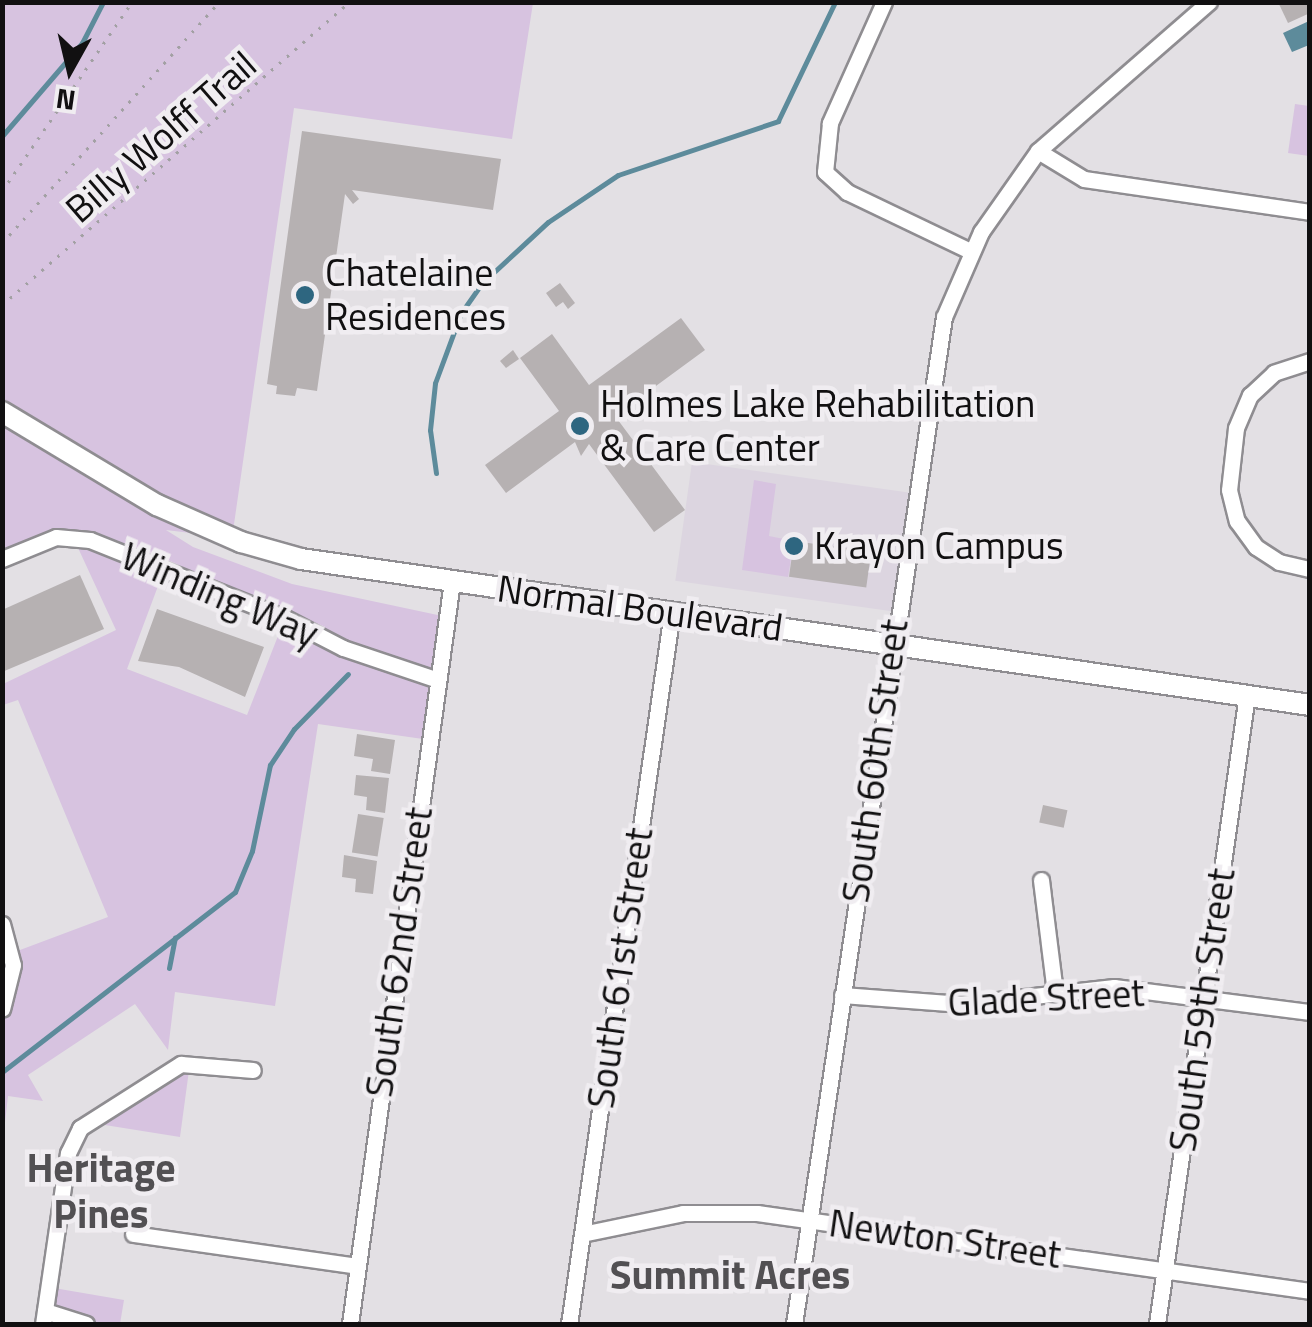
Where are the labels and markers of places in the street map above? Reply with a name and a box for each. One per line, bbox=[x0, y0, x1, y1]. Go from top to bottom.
place label: Chatelaine Residences bbox=[325, 250, 506, 340]
marker: Chatelaine Residences bbox=[294, 284, 316, 306]
place label: Holmes Lake Rehabilitation & Care Center bbox=[600, 381, 1035, 470]
marker: Holmes Lake Rehabilitation & Care Center bbox=[569, 415, 591, 437]
place label: Krayon Campus bbox=[814, 523, 1064, 569]
marker: Krayon Campus bbox=[783, 535, 805, 557]

